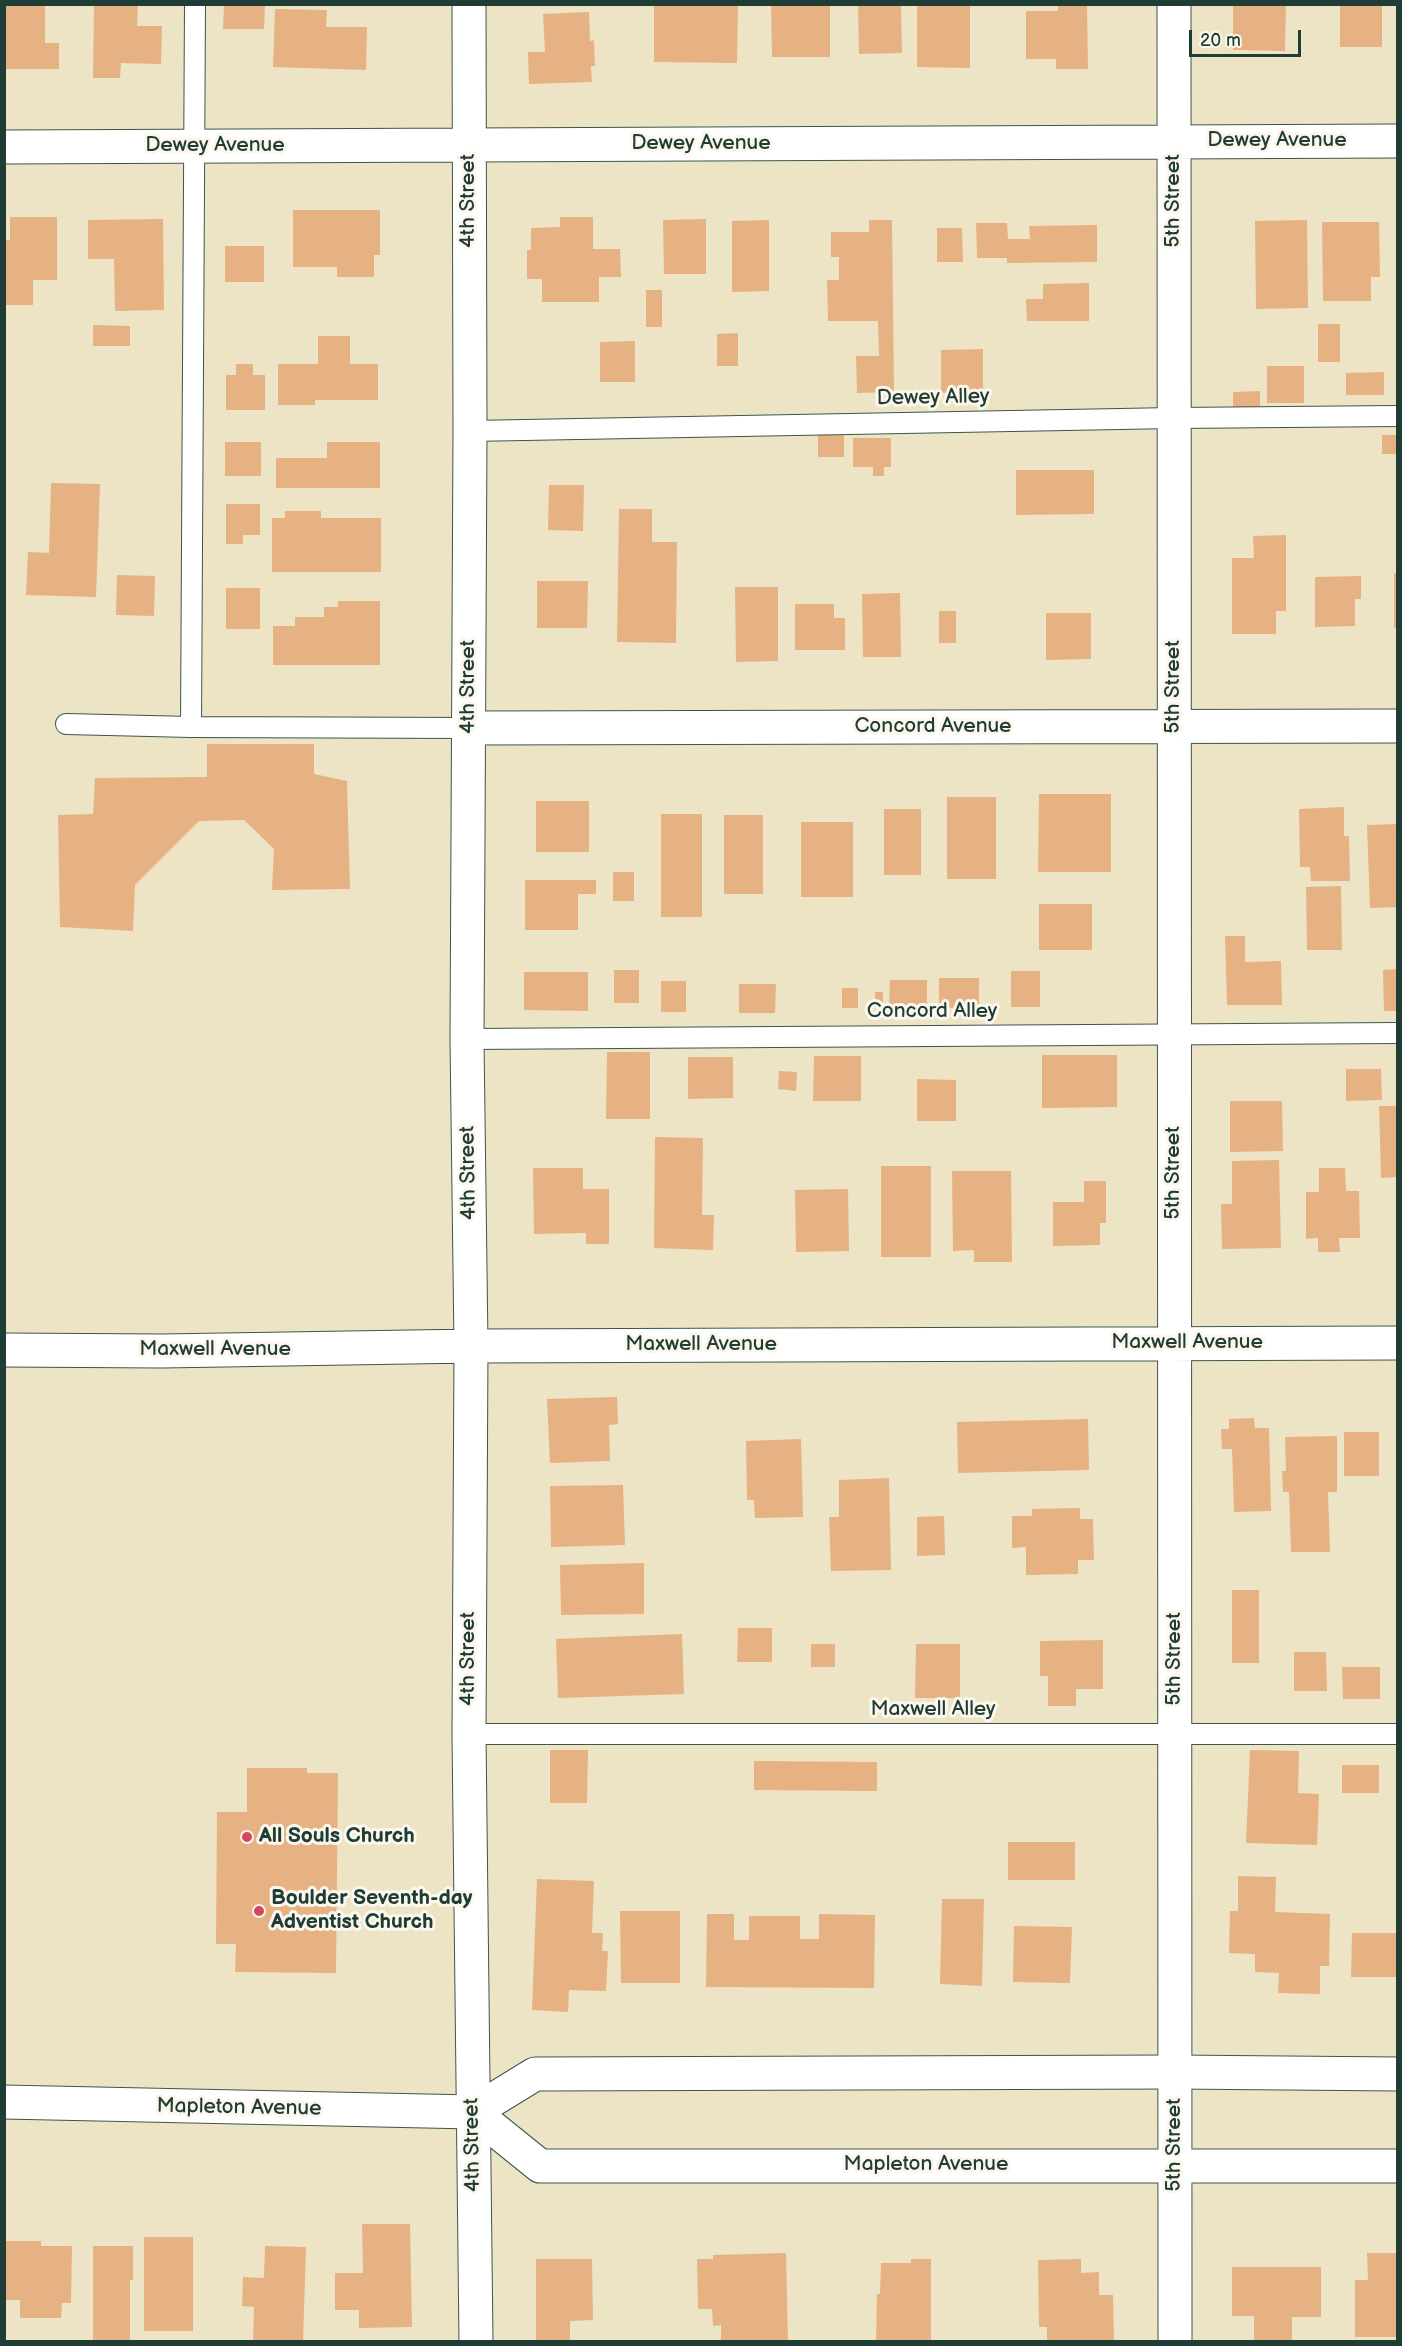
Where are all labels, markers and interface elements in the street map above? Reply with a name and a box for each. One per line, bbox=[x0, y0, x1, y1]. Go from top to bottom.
scale bar bbox=[1192, 18, 1304, 56]
text: 20 m bbox=[1200, 30, 1241, 51]
street label: Dewey Avenue bbox=[1207, 128, 1347, 154]
street label: Dewey Avenue bbox=[631, 131, 771, 157]
street label: Dewey Avenue bbox=[145, 133, 285, 159]
street label: 4th Street bbox=[456, 154, 482, 248]
street label: 5th Street bbox=[1161, 154, 1187, 248]
street label: Dewey Alley bbox=[876, 384, 990, 412]
street label: 4th Street bbox=[456, 640, 482, 734]
street label: 5th Street bbox=[1161, 640, 1187, 734]
street label: Concord Avenue bbox=[854, 714, 1012, 740]
street label: Concord Alley bbox=[867, 999, 997, 1025]
street label: 4th Street bbox=[456, 1126, 482, 1220]
street label: 5th Street bbox=[1161, 1126, 1187, 1220]
street label: Maxwell Avenue bbox=[1111, 1330, 1263, 1356]
street label: Maxwell Avenue bbox=[625, 1332, 777, 1358]
street label: Maxwell Avenue bbox=[139, 1337, 291, 1363]
street label: 4th Street bbox=[456, 1612, 482, 1706]
street label: 5th Street bbox=[1162, 1612, 1188, 1706]
street label: Maxwell Alley bbox=[870, 1697, 996, 1723]
place label: All Souls Church bbox=[259, 1824, 415, 1850]
marker: All Souls Church bbox=[240, 1830, 254, 1844]
place label: Boulder Seventh-day Adventist Church bbox=[271, 1886, 472, 1936]
marker: Boulder Seventh-day Adventist Church bbox=[252, 1904, 266, 1918]
street label: Mapleton Avenue bbox=[156, 2094, 322, 2122]
street label: 4th Street bbox=[460, 2098, 486, 2192]
street label: 5th Street bbox=[1162, 2098, 1188, 2192]
street label: Mapleton Avenue bbox=[844, 2152, 1008, 2178]

